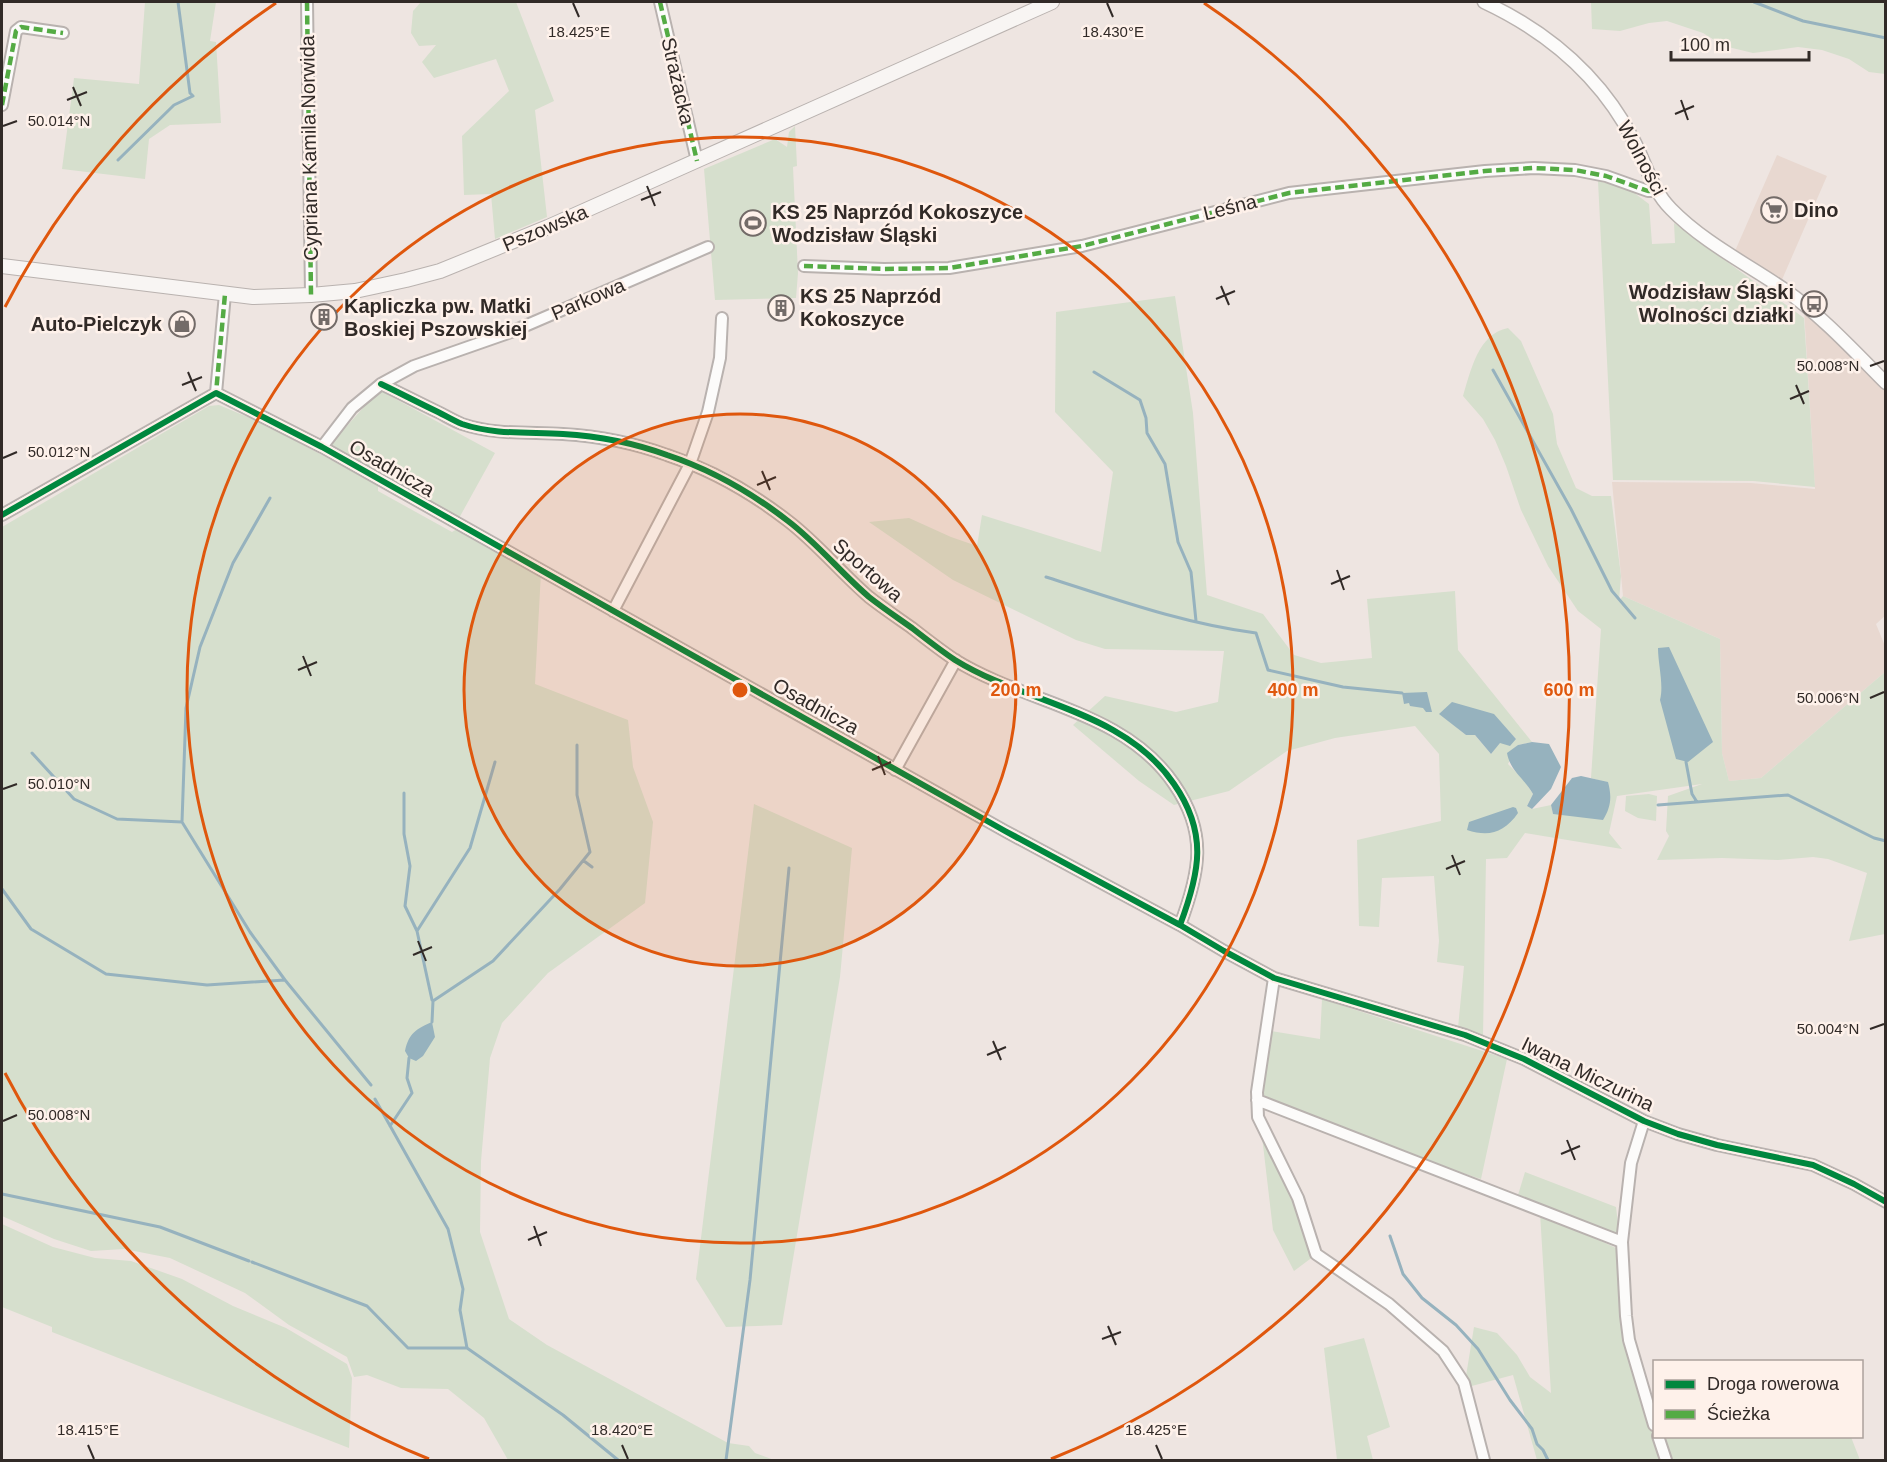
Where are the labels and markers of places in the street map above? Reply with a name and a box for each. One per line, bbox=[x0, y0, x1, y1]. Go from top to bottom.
supermarket icon: Dino bbox=[1759, 195, 1789, 225]
place label: Dino bbox=[1794, 199, 1838, 221]
place label: KS 25 Naprzód Kokoszyce Wodzisław Śląski bbox=[772, 201, 1023, 246]
sports icon: KS 25 Naprzód Kokoszyce Wodzisław Śląski bbox=[738, 208, 768, 238]
place label: Wodzisław Śląski Wolności działki bbox=[1629, 280, 1794, 326]
place label: KS 25 Naprzód Kokoszyce bbox=[800, 285, 941, 330]
bus stop icon: Wodzisław Śląski Wolności działki bbox=[1799, 289, 1829, 319]
building icon: KS 25 Naprzód Kokoszyce bbox=[766, 293, 796, 323]
place label: Kapliczka pw. Matki Boskiej Pszowskiej bbox=[344, 295, 531, 340]
building icon: Kapliczka pw. Matki Boskiej Pszowskiej bbox=[309, 302, 339, 332]
shop icon: Auto-Pielczyk bbox=[167, 309, 197, 339]
place label: Auto-Pielczyk bbox=[31, 313, 163, 335]
centre of rings bbox=[730, 680, 750, 700]

